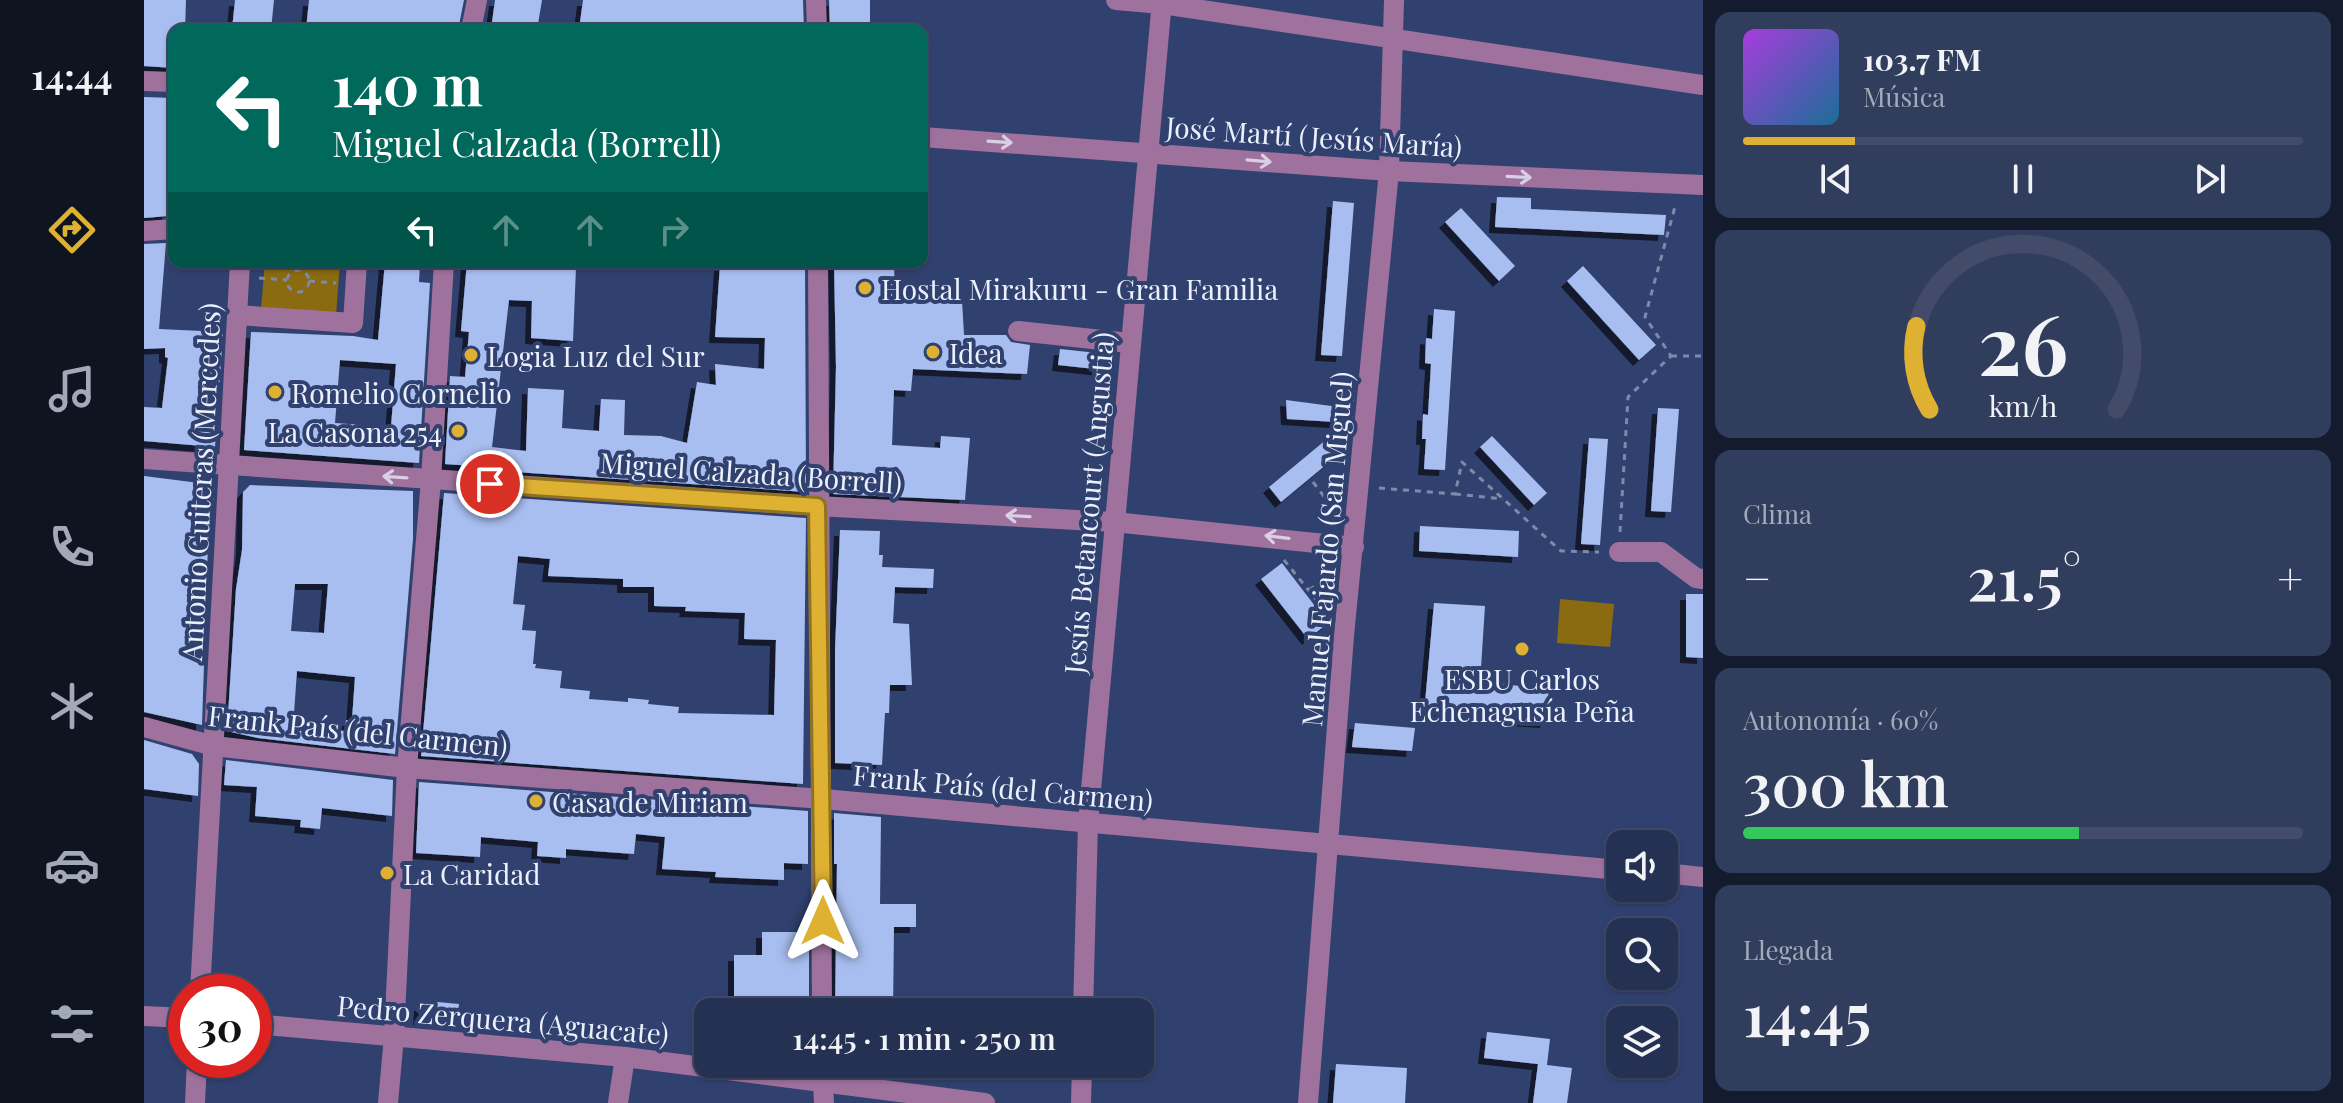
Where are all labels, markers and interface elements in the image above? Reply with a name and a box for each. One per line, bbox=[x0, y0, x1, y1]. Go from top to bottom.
text: 103.7 FM bbox=[1863, 39, 1982, 79]
text: 140 m bbox=[332, 46, 483, 121]
text: 14:44 bbox=[31, 51, 113, 99]
icon: left bbox=[200, 56, 304, 160]
text: Música bbox=[1863, 79, 1945, 114]
street label: José Martí (Jesús María) bbox=[1164, 107, 1463, 165]
text: Miguel Calzada (Borrell) bbox=[332, 118, 721, 166]
one-way arrow bbox=[986, 135, 1013, 150]
one-way arrow bbox=[1245, 154, 1272, 169]
icon: previous bbox=[1814, 157, 1858, 201]
icon: pause bbox=[2001, 157, 2045, 201]
icon: next bbox=[2188, 157, 2232, 201]
one-way arrow bbox=[1505, 169, 1532, 184]
icon: directions bbox=[44, 202, 100, 258]
icon: left bbox=[400, 208, 444, 252]
icon: ahead bbox=[484, 208, 528, 252]
icon: ahead bbox=[568, 208, 612, 252]
icon: right bbox=[652, 208, 696, 252]
place label: Hostal Mirakuru - Gran Familia bbox=[881, 270, 1278, 307]
marker: Hostal Mirakuru - Gran Familia bbox=[856, 279, 874, 297]
text: 26 bbox=[1978, 285, 2068, 396]
street label: Antonio Guiteras (Mercedes) bbox=[172, 302, 228, 663]
street label: Jesús Betancourt (Angustia) bbox=[1055, 331, 1121, 676]
place label: Idea bbox=[949, 334, 1002, 371]
place label: Logia Luz del Sur bbox=[487, 337, 705, 374]
marker: Idea bbox=[924, 343, 942, 361]
marker: Logia Luz del Sur bbox=[462, 346, 480, 364]
icon: music bbox=[44, 361, 100, 417]
street label: Manuel Fajardo (San Miguel) bbox=[1292, 370, 1360, 728]
place label: Romelio Cornelio bbox=[291, 374, 512, 411]
marker: Romelio Cornelio bbox=[266, 383, 284, 401]
text: km/h bbox=[1989, 386, 2057, 424]
place label: La Casona 254 bbox=[268, 413, 442, 450]
marker: La Casona 254 bbox=[449, 422, 467, 440]
street label: Miguel Calzada (Borrell) bbox=[599, 443, 903, 501]
pin bbox=[456, 450, 524, 518]
icon: arrive bbox=[468, 462, 512, 506]
one-way arrow bbox=[382, 469, 409, 484]
text: Clima bbox=[1743, 496, 1812, 531]
one-way arrow bbox=[1005, 509, 1032, 524]
icon: phone bbox=[44, 519, 100, 575]
one-way arrow bbox=[1264, 530, 1291, 545]
text: 21.5° bbox=[1967, 536, 2081, 616]
text: − bbox=[1743, 547, 1771, 606]
text: + bbox=[2277, 547, 2303, 606]
marker: ESBU Carlos Echenagusía Peña bbox=[1513, 640, 1531, 658]
place label: ESBU Carlos Echenagusía Peña bbox=[1409, 660, 1635, 729]
icon: climate bbox=[44, 678, 100, 734]
street label: Frank País (del Carmen) bbox=[206, 696, 510, 764]
text: Autonomía · 60% bbox=[1743, 702, 1938, 737]
text: 300 km bbox=[1743, 742, 1949, 822]
street label: Frank País (del Carmen) bbox=[851, 755, 1155, 819]
place label: Casa de Miriam bbox=[552, 783, 748, 820]
marker: Casa de Miriam bbox=[527, 792, 545, 810]
map controls bbox=[1606, 830, 1678, 1078]
button: sound bbox=[1606, 830, 1678, 902]
icon: car bbox=[44, 837, 100, 893]
place label: La Caridad bbox=[403, 855, 540, 892]
marker: La Caridad bbox=[378, 864, 396, 882]
position arrow bbox=[781, 879, 865, 963]
button: search bbox=[1606, 918, 1678, 990]
text: Llegada bbox=[1743, 932, 1833, 967]
text: 14:45 bbox=[1743, 972, 1871, 1052]
speed limit sign: 30 bbox=[168, 974, 272, 1078]
street label: Pedro Zerquera (Aguacate) bbox=[336, 986, 670, 1052]
icon: filters bbox=[44, 996, 100, 1052]
button: layers bbox=[1606, 1006, 1678, 1078]
text: 14:45 · 1 min · 250 m bbox=[792, 1018, 1056, 1058]

